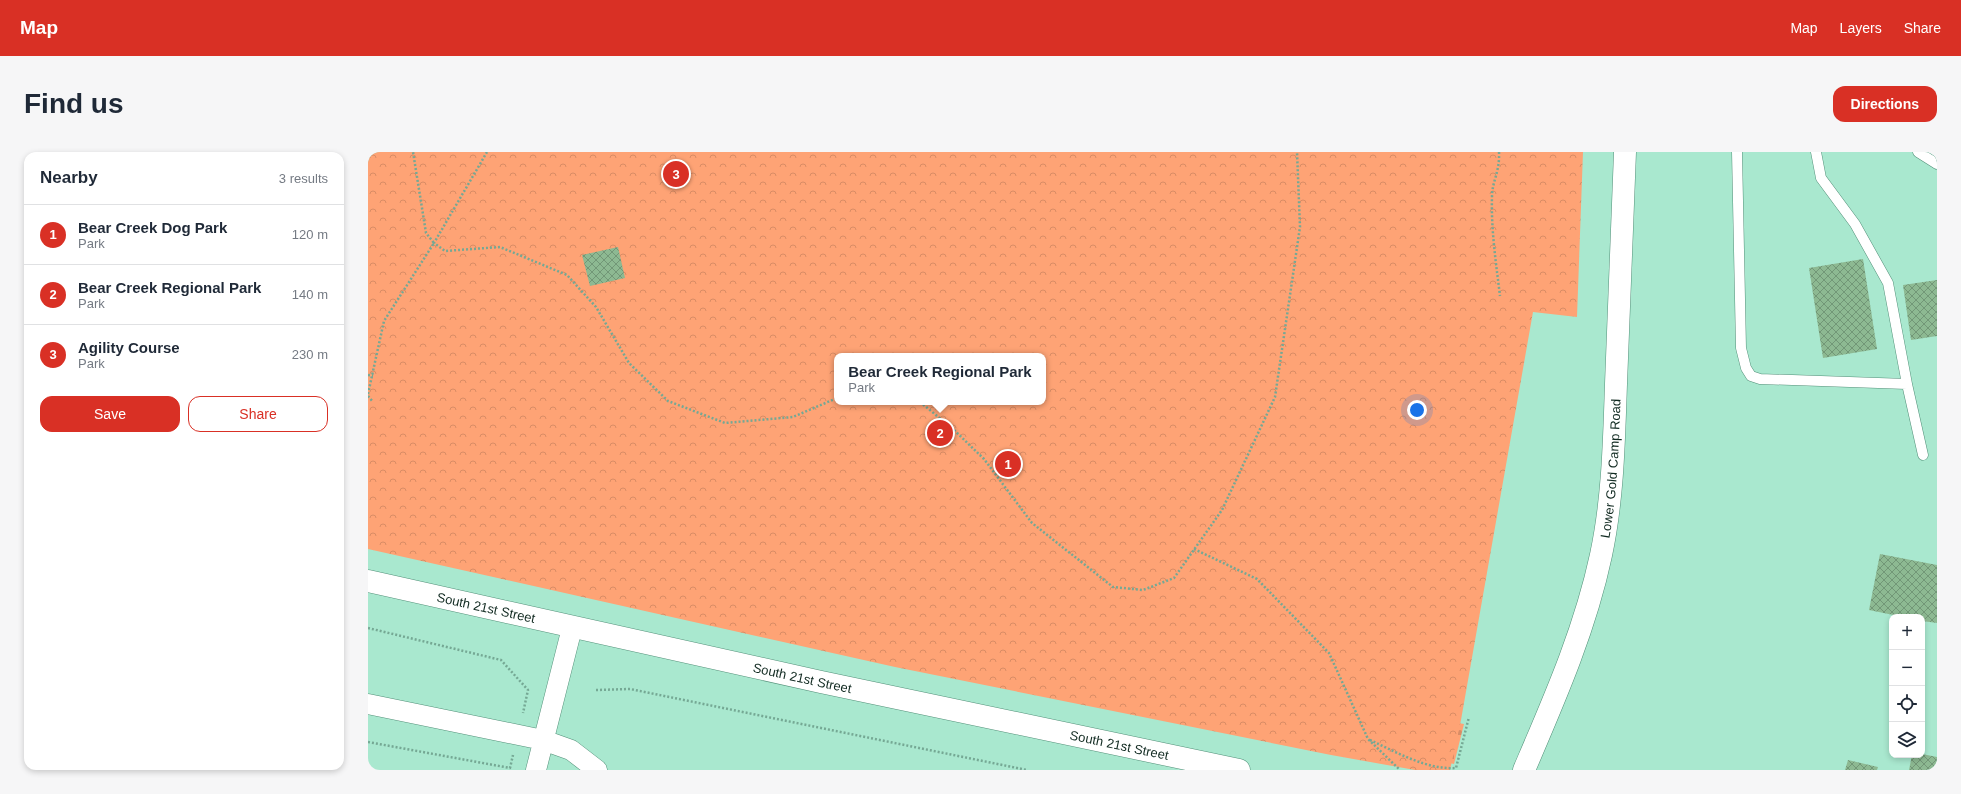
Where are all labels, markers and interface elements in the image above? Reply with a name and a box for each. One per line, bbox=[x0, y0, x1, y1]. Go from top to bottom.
text: Map bbox=[20, 17, 58, 38]
text: Map bbox=[1790, 20, 1818, 36]
text: Layers bbox=[1840, 20, 1882, 36]
text: Share bbox=[1904, 20, 1941, 36]
button: Directions bbox=[1833, 86, 1937, 122]
text: Find us bbox=[24, 88, 124, 119]
pin: 3 bbox=[663, 159, 689, 189]
text: Nearby bbox=[40, 168, 98, 187]
text: 3 results bbox=[279, 171, 328, 186]
text: Bear Creek Dog Park bbox=[78, 219, 227, 236]
text: 1 bbox=[49, 227, 57, 242]
text: 120 m bbox=[292, 227, 328, 242]
text: Park bbox=[78, 236, 105, 251]
text: Bear Creek Regional Park bbox=[78, 279, 261, 296]
text: 2 bbox=[49, 287, 57, 302]
text: 140 m bbox=[292, 287, 328, 302]
text: Park bbox=[78, 296, 105, 311]
text: Agility Course bbox=[78, 339, 180, 356]
text: 3 bbox=[49, 347, 57, 362]
text: 230 m bbox=[292, 347, 328, 362]
popup bbox=[834, 353, 1046, 405]
text: Park bbox=[78, 356, 105, 371]
text: Bear Creek Regional Park bbox=[848, 363, 1032, 380]
text: Park bbox=[848, 380, 875, 395]
button: Save bbox=[40, 396, 180, 432]
button: Share bbox=[188, 396, 328, 432]
street label: Lower Gold Camp Road bbox=[1597, 399, 1623, 539]
your location bbox=[1407, 400, 1427, 420]
pin: 2 bbox=[927, 418, 953, 448]
pin: 1 bbox=[995, 449, 1021, 479]
street label: South 21st Street bbox=[435, 590, 537, 626]
map controls bbox=[1889, 614, 1925, 758]
button: + bbox=[1889, 614, 1925, 650]
button: − bbox=[1889, 650, 1925, 686]
street label: South 21st Street bbox=[752, 660, 853, 696]
button: locate bbox=[1889, 686, 1925, 722]
button: layers bbox=[1889, 722, 1925, 758]
street label: South 21st Street bbox=[1068, 728, 1170, 763]

